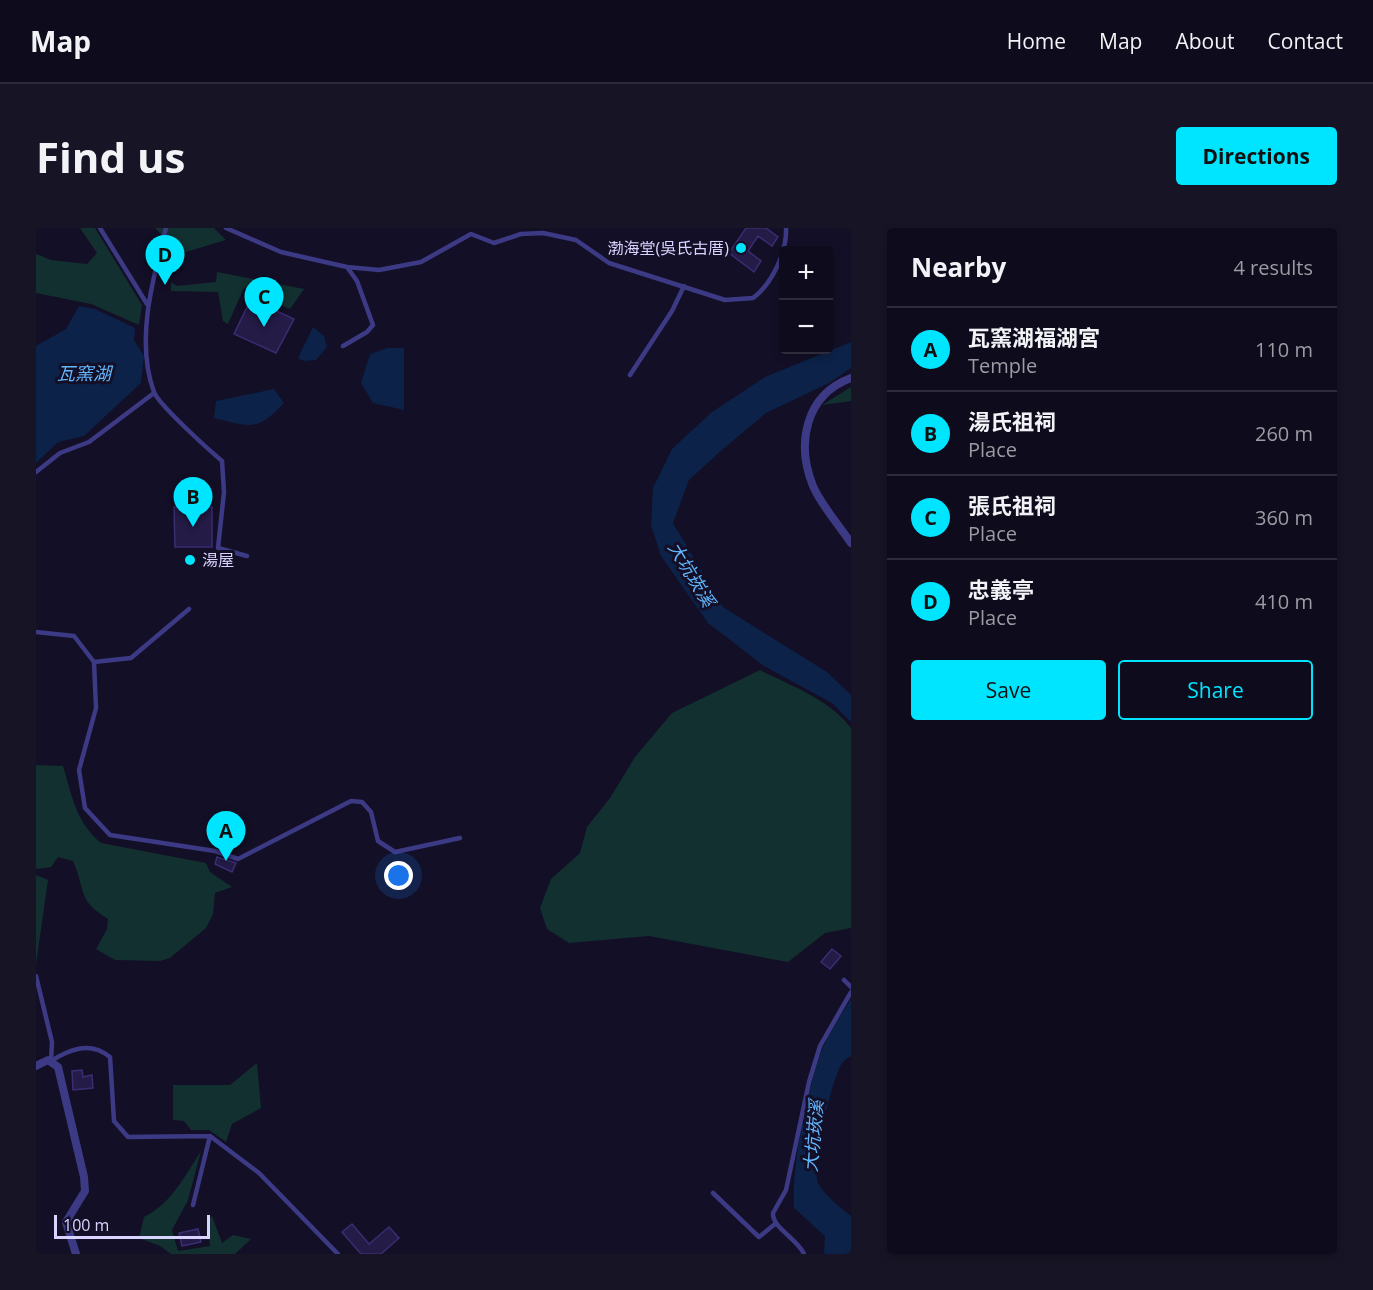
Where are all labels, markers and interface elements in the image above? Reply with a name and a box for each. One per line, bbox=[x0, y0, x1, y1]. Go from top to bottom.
text: Map bbox=[30, 22, 91, 60]
text: Home bbox=[1007, 27, 1066, 55]
text: Map bbox=[1099, 27, 1142, 55]
text: About bbox=[1175, 27, 1235, 55]
text: Contact bbox=[1268, 27, 1343, 55]
button: Directions bbox=[1176, 127, 1337, 185]
text: Find us bbox=[36, 128, 185, 185]
pin: D bbox=[146, 236, 184, 285]
place label: 渤海堂(吳氏古厝) bbox=[608, 237, 729, 259]
marker: 渤海堂(吳氏古厝) bbox=[734, 241, 748, 255]
map controls bbox=[779, 246, 833, 354]
button: + bbox=[779, 246, 833, 300]
text: Nearby bbox=[911, 249, 1006, 285]
text: 4 results bbox=[1233, 254, 1313, 281]
pin: C bbox=[244, 278, 284, 327]
button: − bbox=[779, 300, 833, 354]
text: 瓦窯湖福湖宮 bbox=[968, 322, 1100, 352]
text: A bbox=[924, 336, 937, 363]
text: 110 m bbox=[1255, 336, 1313, 363]
text: Temple bbox=[968, 352, 1037, 379]
water label: 瓦窯湖 bbox=[57, 361, 114, 385]
text: 湯氏祖祠 bbox=[968, 406, 1056, 436]
text: B bbox=[924, 420, 937, 447]
text: 260 m bbox=[1255, 420, 1313, 447]
text: Place bbox=[968, 436, 1017, 463]
pin: B bbox=[174, 478, 212, 527]
text: 張氏祖祠 bbox=[968, 490, 1056, 520]
text: C bbox=[924, 504, 937, 531]
text: 360 m bbox=[1255, 504, 1313, 531]
text: Place bbox=[968, 520, 1017, 547]
water label: 大坑崁溪 bbox=[663, 537, 722, 614]
place label: 湯屋 bbox=[202, 549, 234, 571]
marker: 湯屋 bbox=[183, 553, 197, 567]
text: 忠義亭 bbox=[968, 574, 1034, 604]
text: D bbox=[923, 588, 938, 615]
text: 410 m bbox=[1255, 588, 1313, 615]
text: Place bbox=[968, 604, 1017, 631]
button: Save bbox=[911, 660, 1106, 720]
button: Share bbox=[1118, 660, 1313, 720]
pin: A bbox=[206, 812, 246, 861]
your location bbox=[384, 861, 413, 890]
water label: 大坑崁溪 bbox=[798, 1096, 828, 1173]
scale bar bbox=[54, 1212, 210, 1240]
text: 100 m bbox=[63, 1214, 109, 1236]

